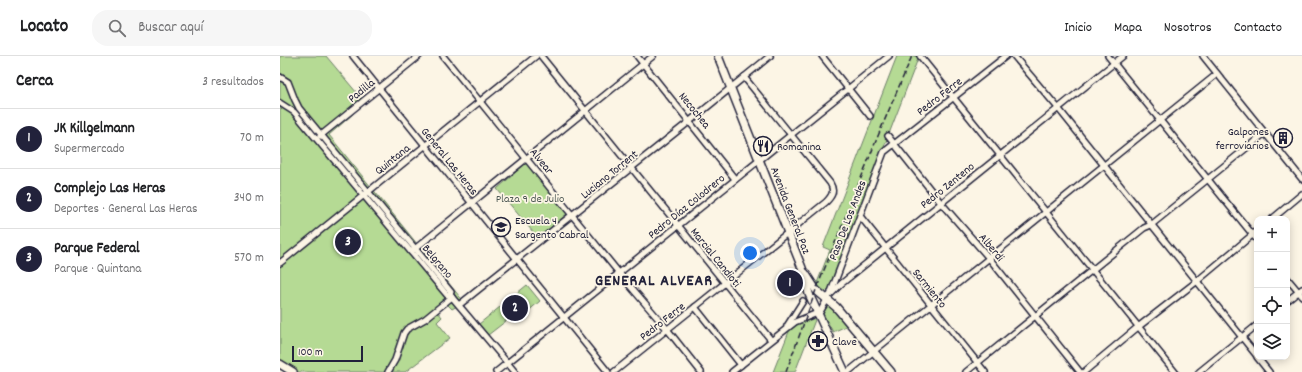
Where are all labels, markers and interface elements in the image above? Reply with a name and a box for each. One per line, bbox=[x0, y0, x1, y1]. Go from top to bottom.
search box bbox=[92, 10, 372, 46]
text: Locato bbox=[20, 14, 68, 41]
icon: search bbox=[106, 17, 128, 39]
text: Buscar aquí bbox=[138, 17, 203, 39]
text: Inicio bbox=[1064, 18, 1092, 38]
text: Mapa bbox=[1114, 18, 1142, 38]
text: Nosotros bbox=[1164, 18, 1212, 38]
text: Contacto bbox=[1234, 18, 1282, 38]
text: Cerca bbox=[16, 70, 53, 94]
text: 3 resultados bbox=[202, 73, 264, 92]
street label: Pedro Ferre bbox=[914, 74, 966, 120]
street label: Padilla bbox=[345, 75, 379, 107]
street label: Necochea bbox=[674, 89, 714, 133]
text: JK Killgelmann bbox=[54, 118, 135, 140]
street label: General Las Heras bbox=[416, 124, 481, 199]
place label: Galpones ferroviarios bbox=[1215, 124, 1269, 155]
building icon: Galpones ferroviarios bbox=[1272, 127, 1294, 149]
text: 1 bbox=[28, 129, 30, 148]
text: 70 m bbox=[240, 129, 264, 148]
restaurant icon: Romanina bbox=[752, 135, 774, 157]
place label: Romanina bbox=[777, 139, 821, 156]
text: Supermercado bbox=[54, 140, 125, 159]
street label: Quintana bbox=[372, 140, 415, 180]
street label: Alvear bbox=[525, 145, 557, 179]
street label: Luciano Torrent bbox=[578, 146, 643, 204]
street label: Pedro Zenteno bbox=[917, 159, 979, 213]
street label: Avenida General Paz bbox=[765, 165, 814, 257]
street label: Pedro Díaz Colodrero bbox=[645, 171, 729, 244]
text: Complejo Las Heras bbox=[54, 178, 166, 200]
street label: Paso De Los Andes bbox=[825, 178, 871, 263]
text: 2 bbox=[26, 189, 32, 208]
text: 340 m bbox=[234, 189, 264, 208]
park label: Plaza 9 de Julio bbox=[496, 191, 564, 208]
text: Deportes · General Las Heras bbox=[54, 200, 198, 219]
place label: Escuela 4 Sargento Cabral bbox=[515, 213, 589, 244]
school or university icon: Escuela 4 Sargento Cabral bbox=[490, 216, 512, 238]
map controls bbox=[1254, 216, 1290, 360]
button: + bbox=[1254, 216, 1290, 252]
street label: Marcial Candioti bbox=[685, 225, 744, 291]
pin: 3 bbox=[335, 227, 361, 257]
street label: Alberdi bbox=[974, 230, 1008, 266]
text: Parque Federal bbox=[54, 238, 140, 260]
street label: Belgrano bbox=[417, 241, 456, 283]
your location bbox=[740, 243, 760, 263]
text: 3 bbox=[26, 249, 32, 268]
text: 570 m bbox=[234, 249, 264, 268]
button: − bbox=[1254, 252, 1290, 288]
text: Parque · Quintana bbox=[54, 260, 141, 279]
street label: Sarmiento bbox=[908, 266, 950, 312]
pin: 1 bbox=[777, 268, 803, 298]
district label: GENERAL ALVEAR bbox=[595, 270, 713, 293]
button: locate bbox=[1254, 288, 1290, 324]
pin: 2 bbox=[502, 293, 528, 323]
street label: Pedro Ferre bbox=[637, 299, 689, 345]
button: layers bbox=[1254, 324, 1290, 360]
pharmacy icon: Clave bbox=[807, 330, 829, 352]
place label: Clave bbox=[832, 334, 857, 351]
scale bar bbox=[292, 344, 363, 363]
text: 100 m bbox=[298, 345, 322, 361]

